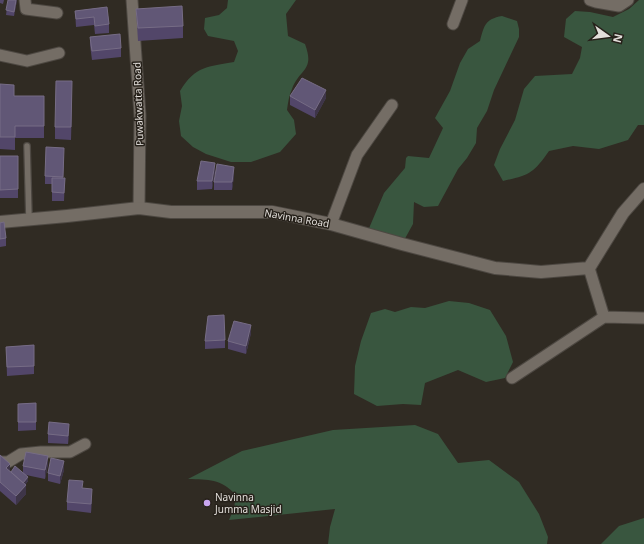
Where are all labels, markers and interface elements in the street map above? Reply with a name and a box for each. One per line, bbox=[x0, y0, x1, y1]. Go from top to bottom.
north arrow bbox=[588, 16, 628, 56]
text: N bbox=[610, 32, 627, 45]
street label: Puwakwatta Road bbox=[130, 62, 146, 146]
street label: Navinna Road bbox=[264, 205, 330, 231]
place label: Navinna Jumma Masjid bbox=[214, 490, 282, 516]
marker: Navinna Jumma Masjid bbox=[202, 498, 212, 508]

